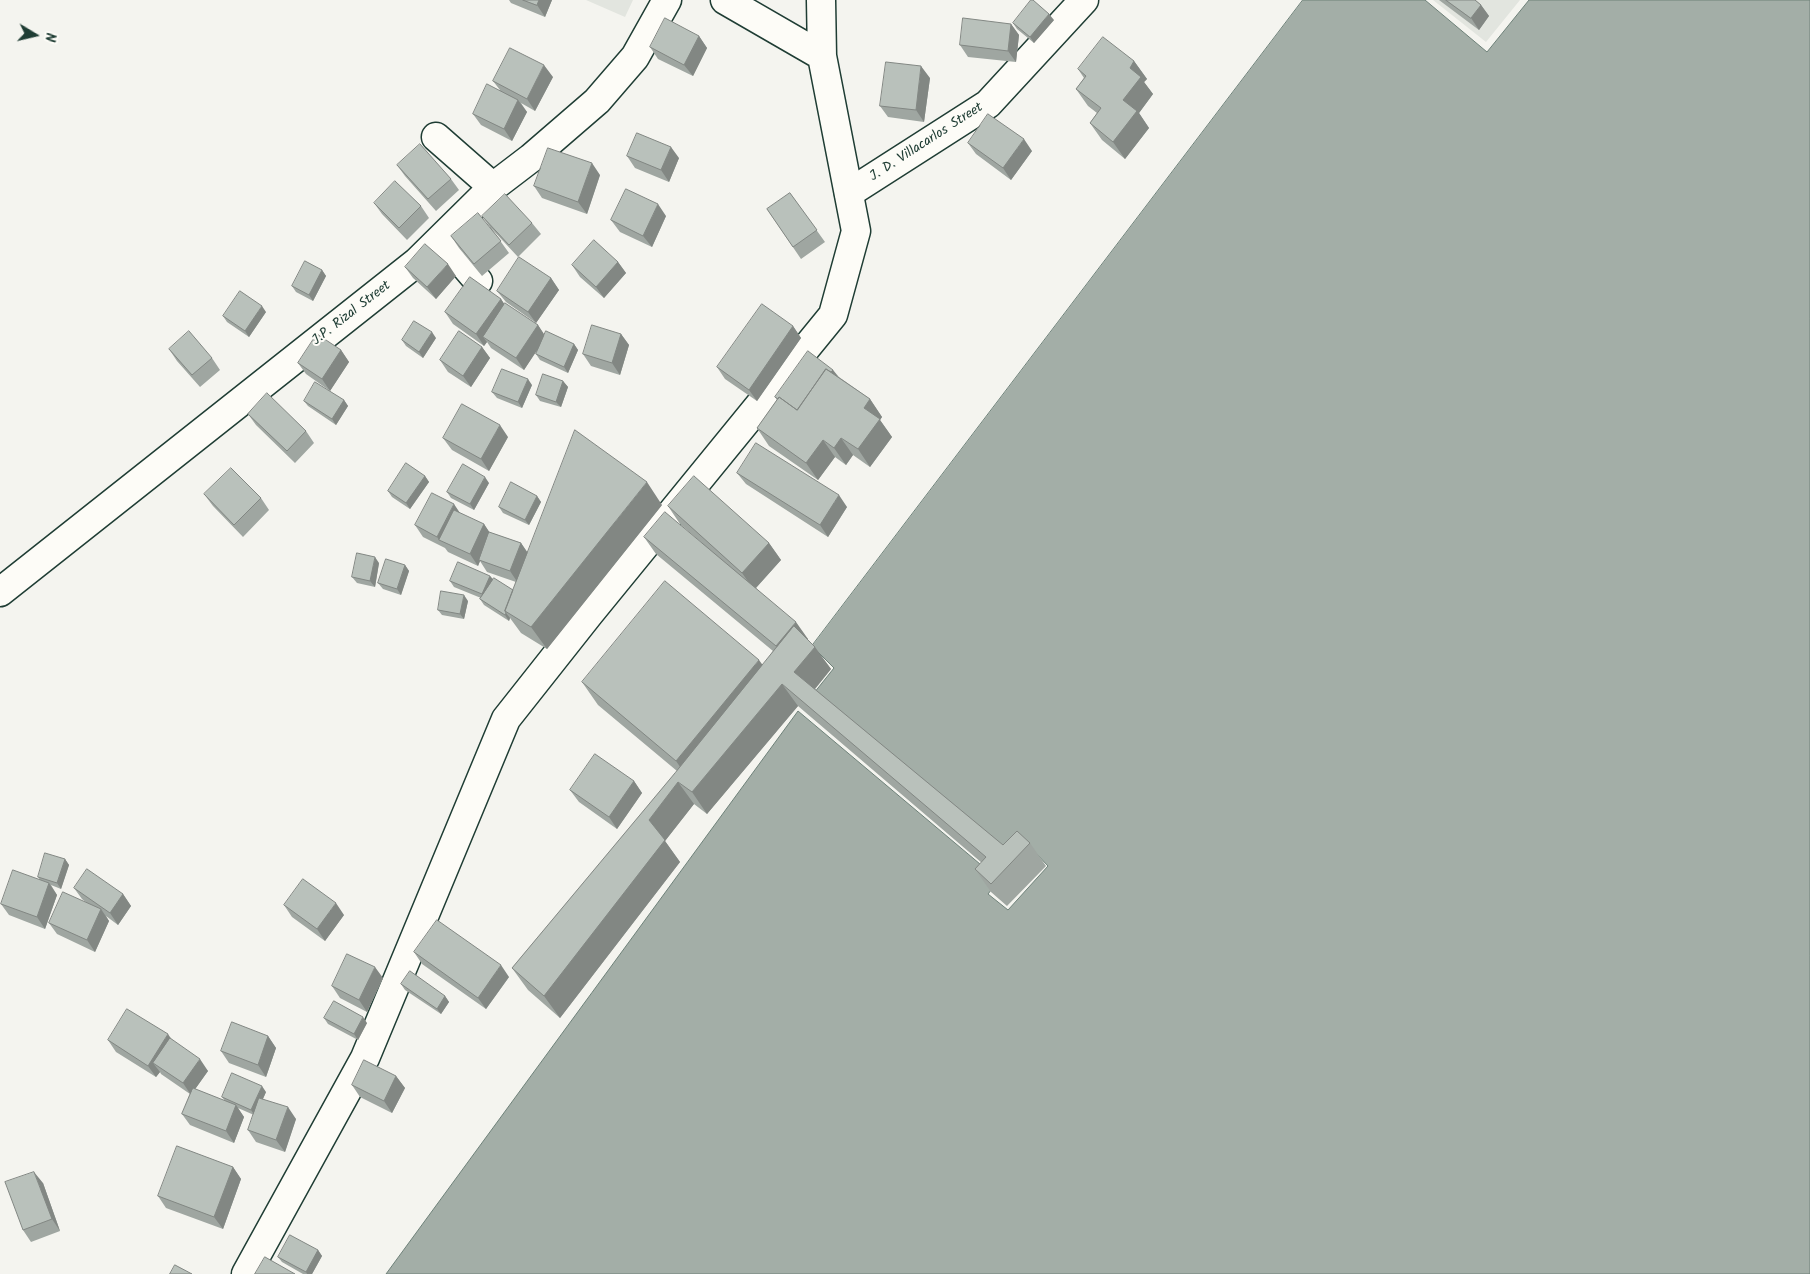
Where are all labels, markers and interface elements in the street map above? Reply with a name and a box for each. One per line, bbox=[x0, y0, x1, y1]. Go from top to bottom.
north arrow bbox=[10, 10, 60, 60]
text: N bbox=[38, 31, 61, 43]
street label: J. D. Villacarlos Street bbox=[867, 100, 987, 186]
street label: J.P. Rizal Street bbox=[309, 278, 395, 350]

